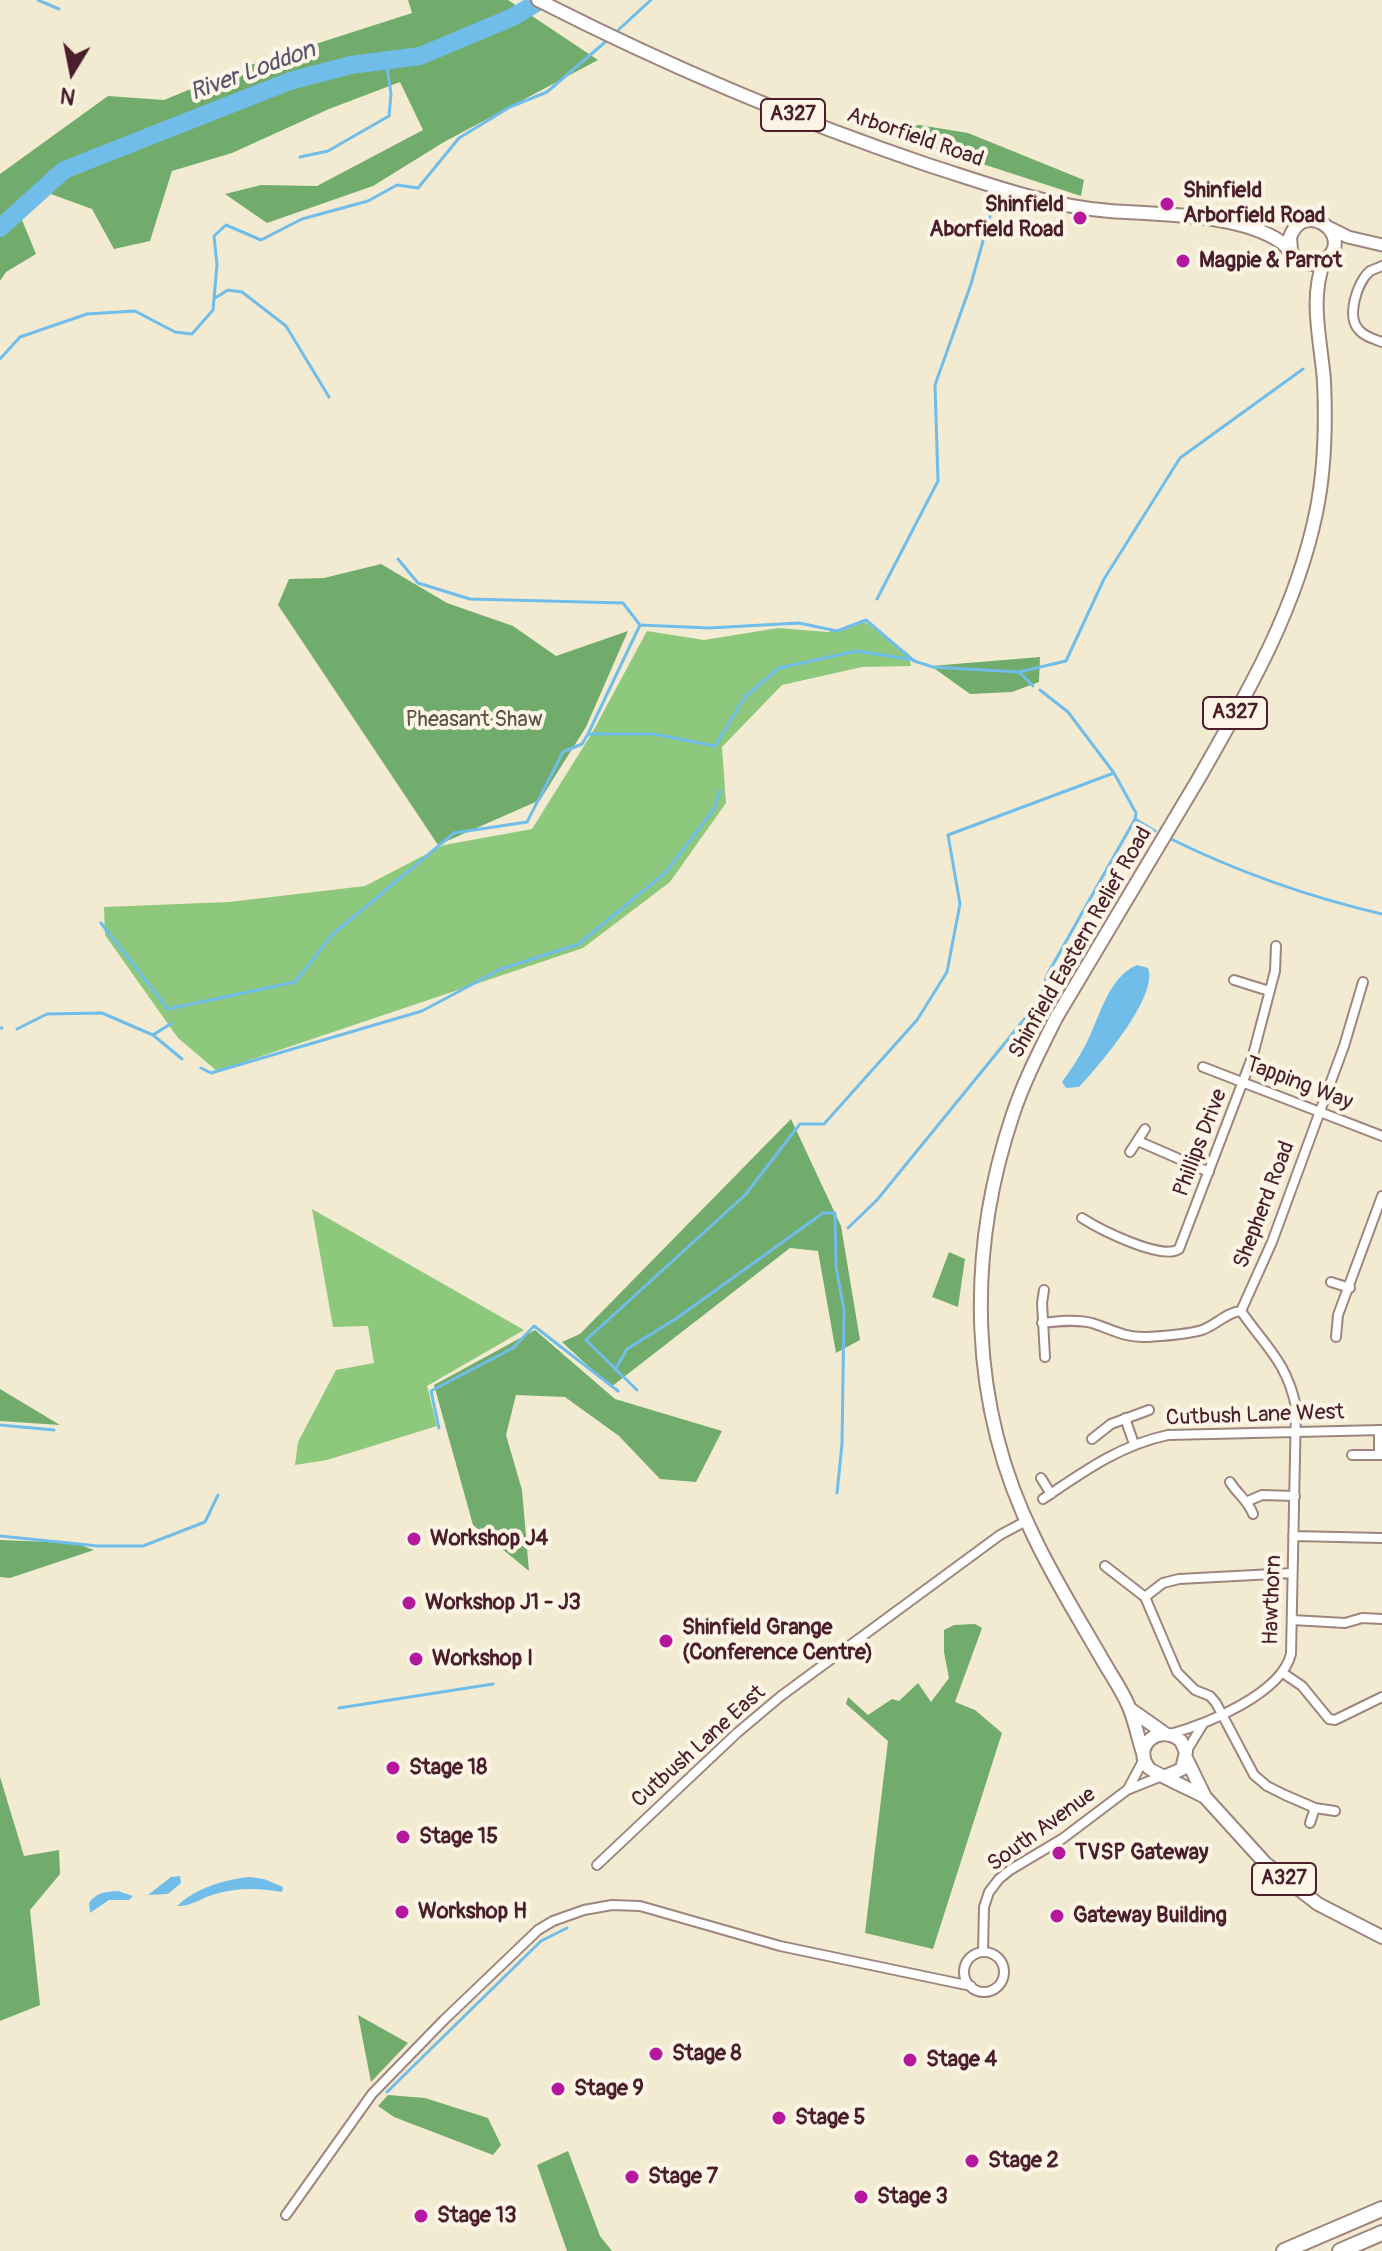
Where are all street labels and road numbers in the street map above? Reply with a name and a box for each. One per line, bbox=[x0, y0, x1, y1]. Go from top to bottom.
road number: A327 bbox=[761, 99, 825, 131]
street label: Arborfield Road bbox=[843, 102, 987, 174]
road number: A327 bbox=[1203, 697, 1267, 729]
street label: Shinfield Eastern Relief Road bbox=[1004, 822, 1158, 1064]
street label: Tapping Way bbox=[1242, 1052, 1356, 1116]
street label: Phillips Drive bbox=[1168, 1086, 1234, 1200]
street label: Shepherd Road bbox=[1229, 1138, 1301, 1272]
street label: Cutbush Lane West bbox=[1165, 1400, 1345, 1432]
street label: Hawthorn bbox=[1258, 1554, 1288, 1646]
street label: Cutbush Lane East bbox=[627, 1680, 771, 1814]
street label: South Avenue bbox=[983, 1782, 1101, 1878]
road number: A327 bbox=[1252, 1863, 1316, 1895]

